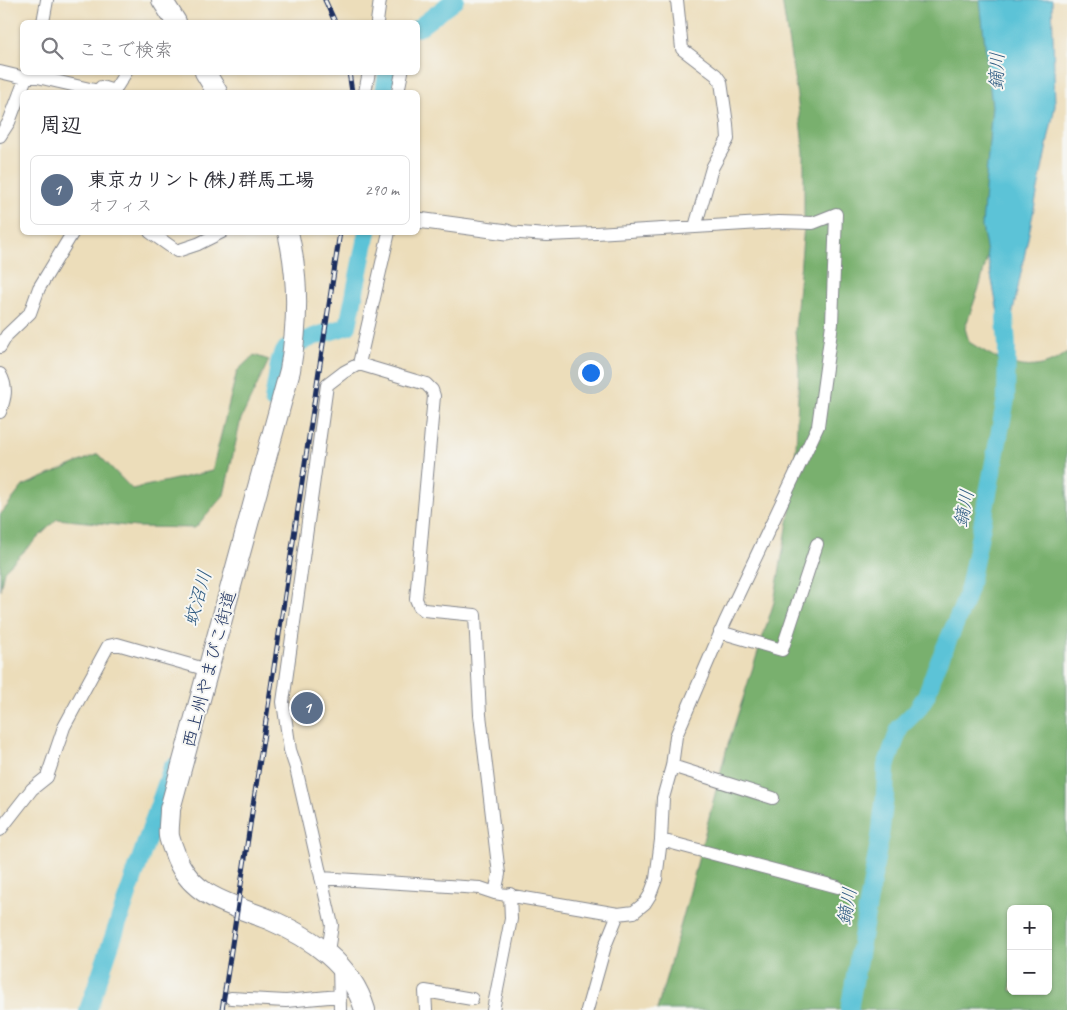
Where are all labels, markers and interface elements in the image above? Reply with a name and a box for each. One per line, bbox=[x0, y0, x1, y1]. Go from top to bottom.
search box bbox=[20, 20, 420, 75]
icon: search bbox=[38, 34, 66, 62]
text: ここで検索 bbox=[78, 38, 173, 62]
water label: 鏑川 bbox=[984, 52, 1010, 90]
text: 周辺 bbox=[40, 112, 82, 138]
text: 東京カリント(株) 群馬工場 bbox=[88, 168, 314, 192]
text: 1 bbox=[53, 180, 61, 200]
text: 290 m bbox=[365, 180, 399, 200]
text: オフィス bbox=[88, 196, 152, 216]
your location bbox=[578, 360, 604, 386]
water label: 鏑川 bbox=[948, 487, 980, 529]
water label: 蚊沼川 bbox=[179, 568, 217, 629]
street label: 西上州やまびこ街道 bbox=[177, 588, 241, 750]
pin: 1 bbox=[291, 689, 323, 727]
water label: 鏑川 bbox=[832, 885, 862, 927]
map controls bbox=[1007, 905, 1052, 995]
button: + bbox=[1007, 905, 1052, 950]
button: − bbox=[1007, 950, 1052, 995]

